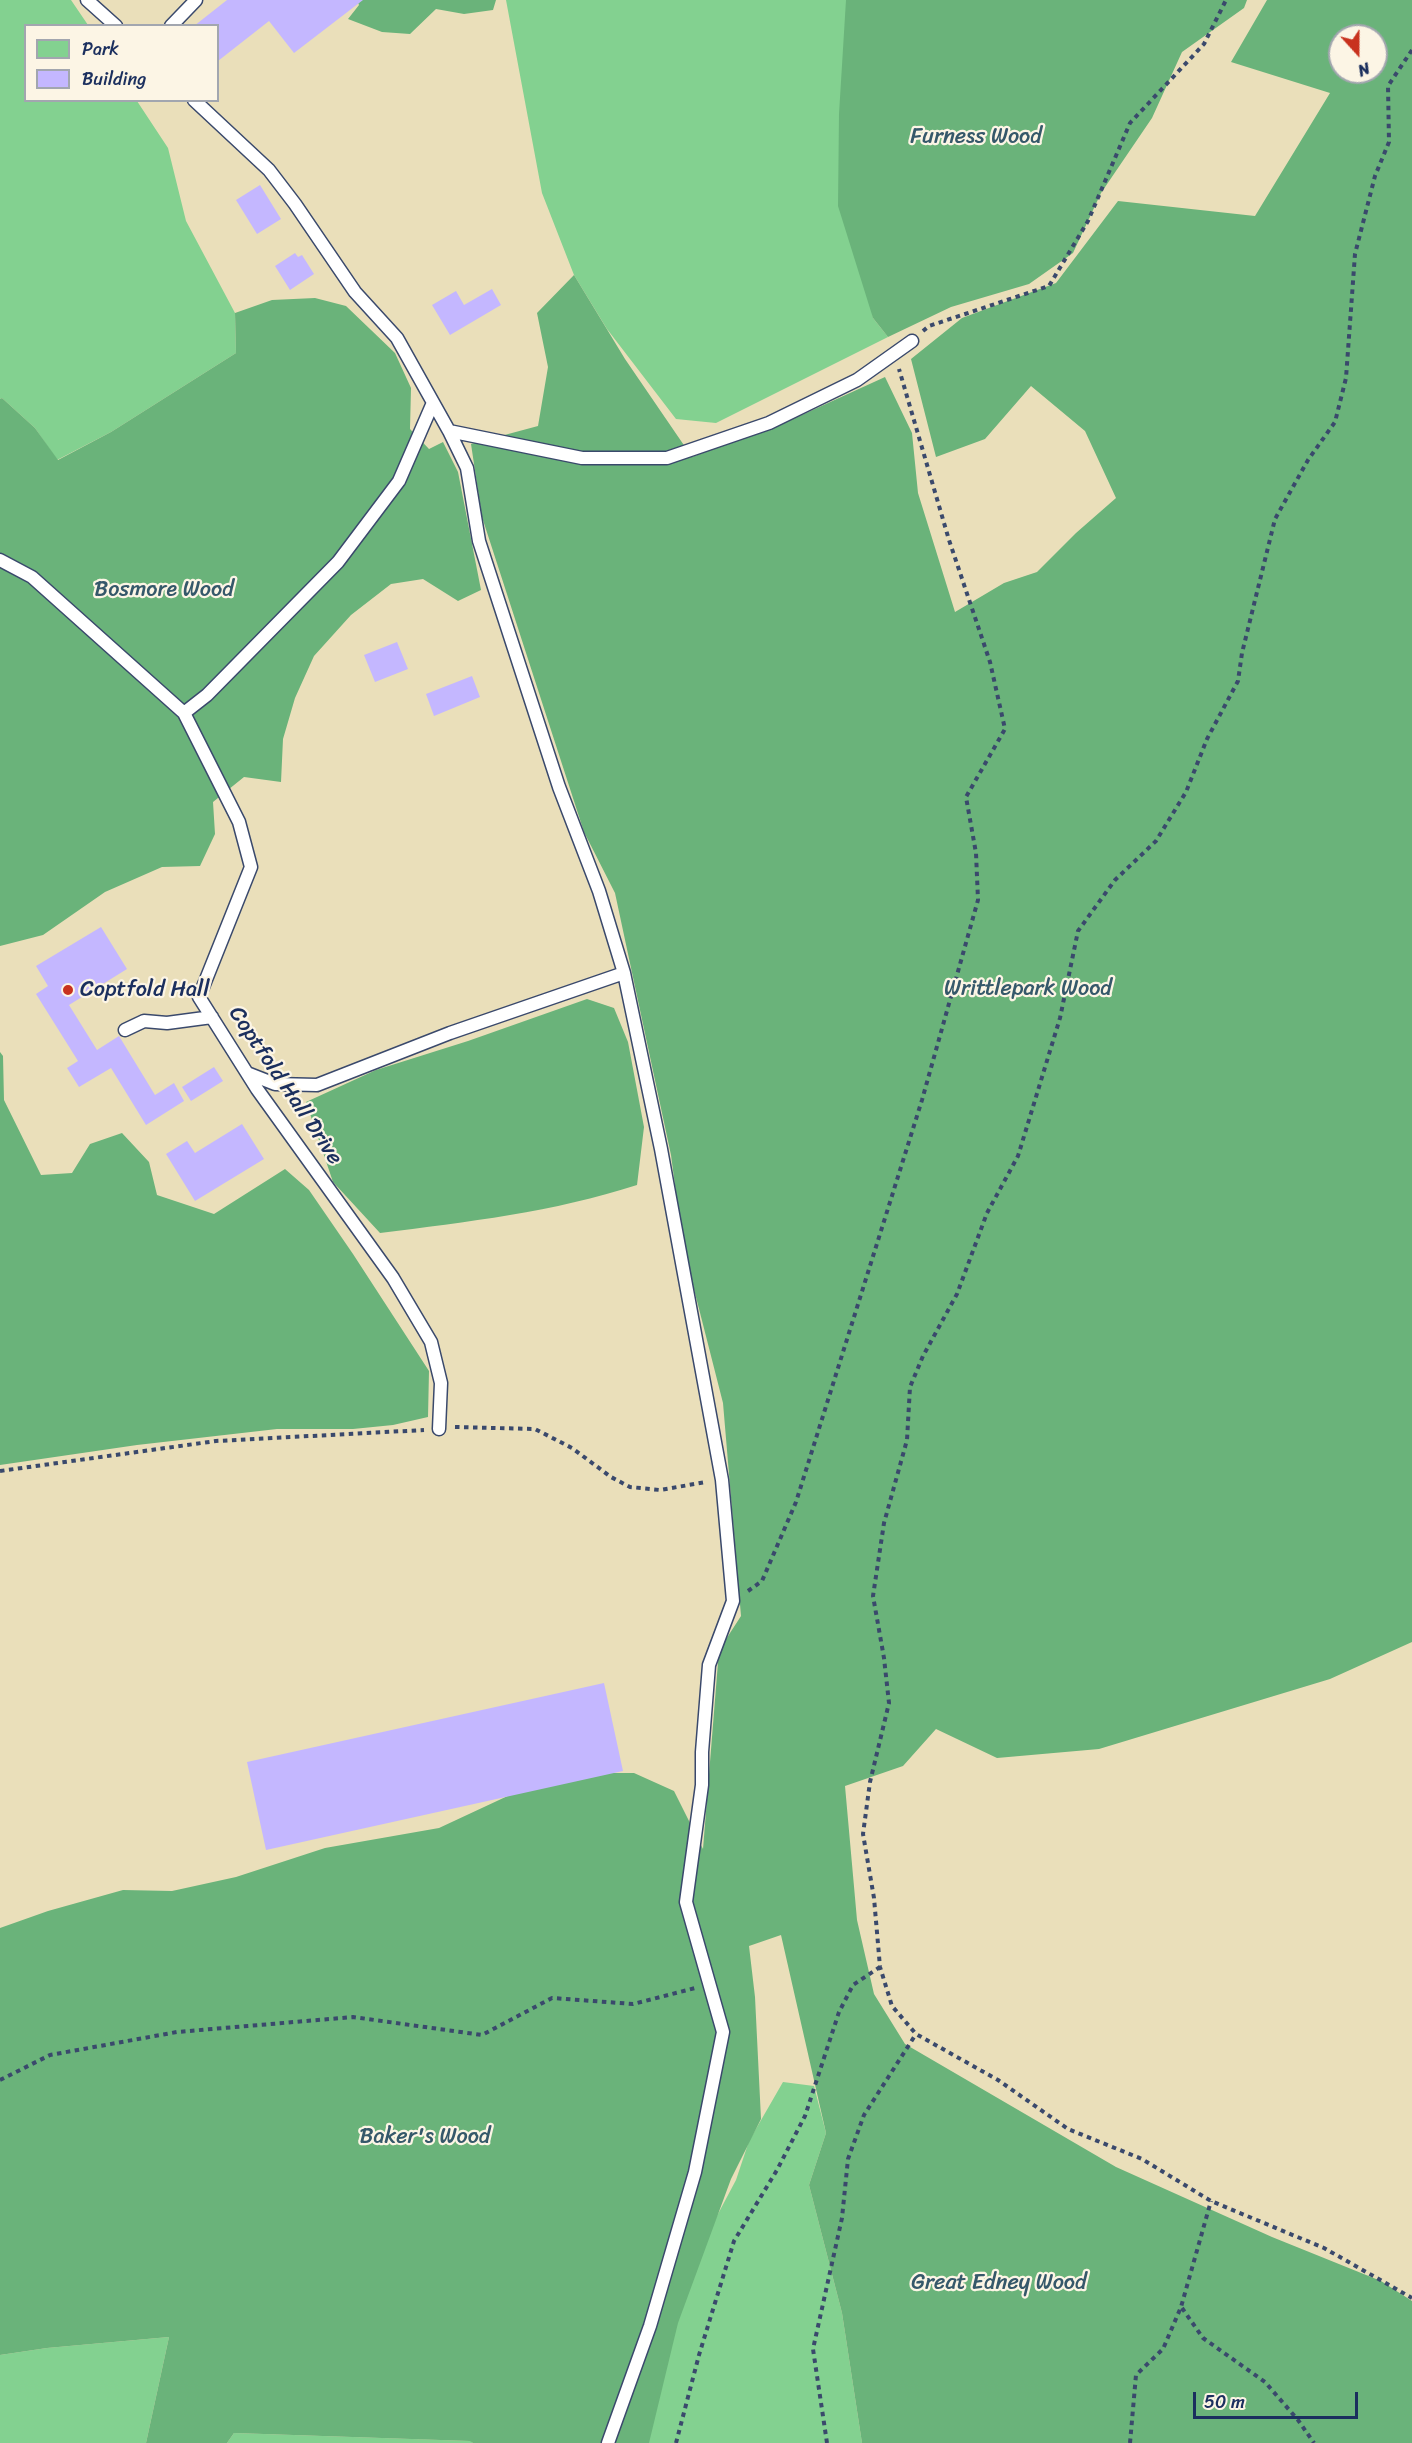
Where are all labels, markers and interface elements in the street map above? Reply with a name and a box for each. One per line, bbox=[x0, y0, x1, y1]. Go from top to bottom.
legend bbox=[24, 24, 219, 102]
north arrow bbox=[1328, 24, 1388, 84]
text: Park bbox=[82, 33, 119, 65]
text: N bbox=[1354, 54, 1374, 85]
text: Building bbox=[82, 63, 146, 95]
park label: Furness Wood bbox=[910, 124, 1042, 150]
park label: Bosmore Wood bbox=[94, 577, 234, 603]
park label: Writtlepark Wood bbox=[944, 976, 1112, 1002]
place label: Coptfold Hall bbox=[80, 977, 210, 1003]
marker: Coptfold Hall bbox=[61, 983, 75, 997]
street label: Coptfold Hall Drive bbox=[222, 1002, 348, 1170]
park label: Baker's Wood bbox=[360, 2124, 490, 2150]
park label: Great Edney Wood bbox=[911, 2270, 1087, 2296]
scale bar bbox=[1196, 2380, 1361, 2418]
text: 50 m bbox=[1204, 2386, 1245, 2418]

